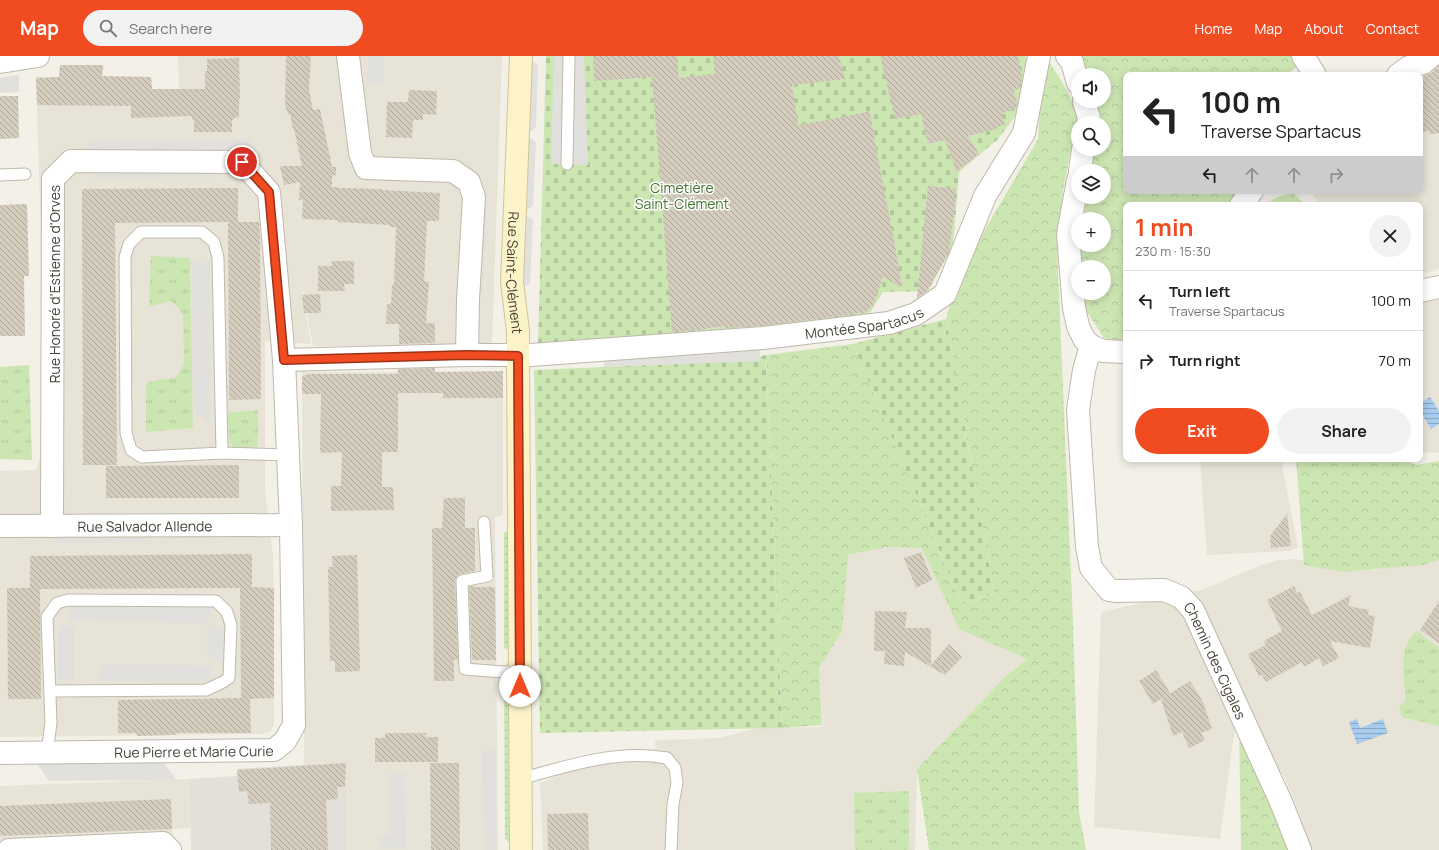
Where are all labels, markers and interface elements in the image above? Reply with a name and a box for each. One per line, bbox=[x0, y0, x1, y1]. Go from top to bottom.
search box bbox=[83, 10, 363, 46]
text: Map bbox=[20, 15, 59, 41]
icon: search bbox=[97, 17, 119, 39]
text: Search here bbox=[129, 18, 212, 39]
text: Home bbox=[1195, 19, 1232, 38]
text: Map bbox=[1254, 19, 1282, 38]
text: About bbox=[1304, 19, 1344, 38]
text: Contact bbox=[1366, 19, 1419, 38]
map controls bbox=[1071, 68, 1111, 300]
button: sound bbox=[1071, 68, 1111, 108]
text: 100 m bbox=[1201, 83, 1281, 121]
icon: left bbox=[1135, 88, 1187, 140]
button: search bbox=[1071, 116, 1111, 156]
text: Traverse Spartacus bbox=[1201, 119, 1361, 143]
pin bbox=[225, 145, 259, 179]
icon: arrive bbox=[231, 151, 253, 173]
button: layers bbox=[1071, 164, 1111, 204]
icon: left bbox=[1199, 164, 1221, 186]
icon: ahead bbox=[1241, 164, 1263, 186]
icon: ahead bbox=[1283, 164, 1305, 186]
icon: right bbox=[1325, 164, 1347, 186]
park label: Cimetière Saint-Clément bbox=[635, 178, 730, 213]
street label: Rue Honoré d'Estienne d'Orves bbox=[45, 185, 64, 383]
text: 1 min bbox=[1135, 210, 1194, 243]
street label: Rue Saint-Clément bbox=[502, 211, 528, 334]
button: + bbox=[1071, 212, 1111, 252]
button: close bbox=[1369, 215, 1411, 257]
text: 230 m · 15:30 bbox=[1135, 242, 1211, 260]
button: − bbox=[1071, 260, 1111, 300]
text: Turn left bbox=[1169, 281, 1231, 302]
icon: left bbox=[1135, 290, 1157, 312]
text: 100 m bbox=[1371, 290, 1411, 311]
street label: Montée Spartacus bbox=[804, 302, 927, 342]
text: Traverse Spartacus bbox=[1169, 302, 1285, 320]
icon: right bbox=[1135, 350, 1157, 372]
text: Turn right bbox=[1169, 350, 1240, 371]
text: 70 m bbox=[1379, 350, 1411, 371]
button: Exit bbox=[1135, 408, 1269, 454]
button: Share bbox=[1277, 408, 1411, 454]
street label: Rue Salvador Allende bbox=[77, 516, 213, 535]
street label: Chemin des Cigales bbox=[1180, 597, 1251, 722]
position arrow bbox=[499, 665, 541, 707]
street label: Rue Pierre et Marie Curie bbox=[114, 741, 274, 761]

